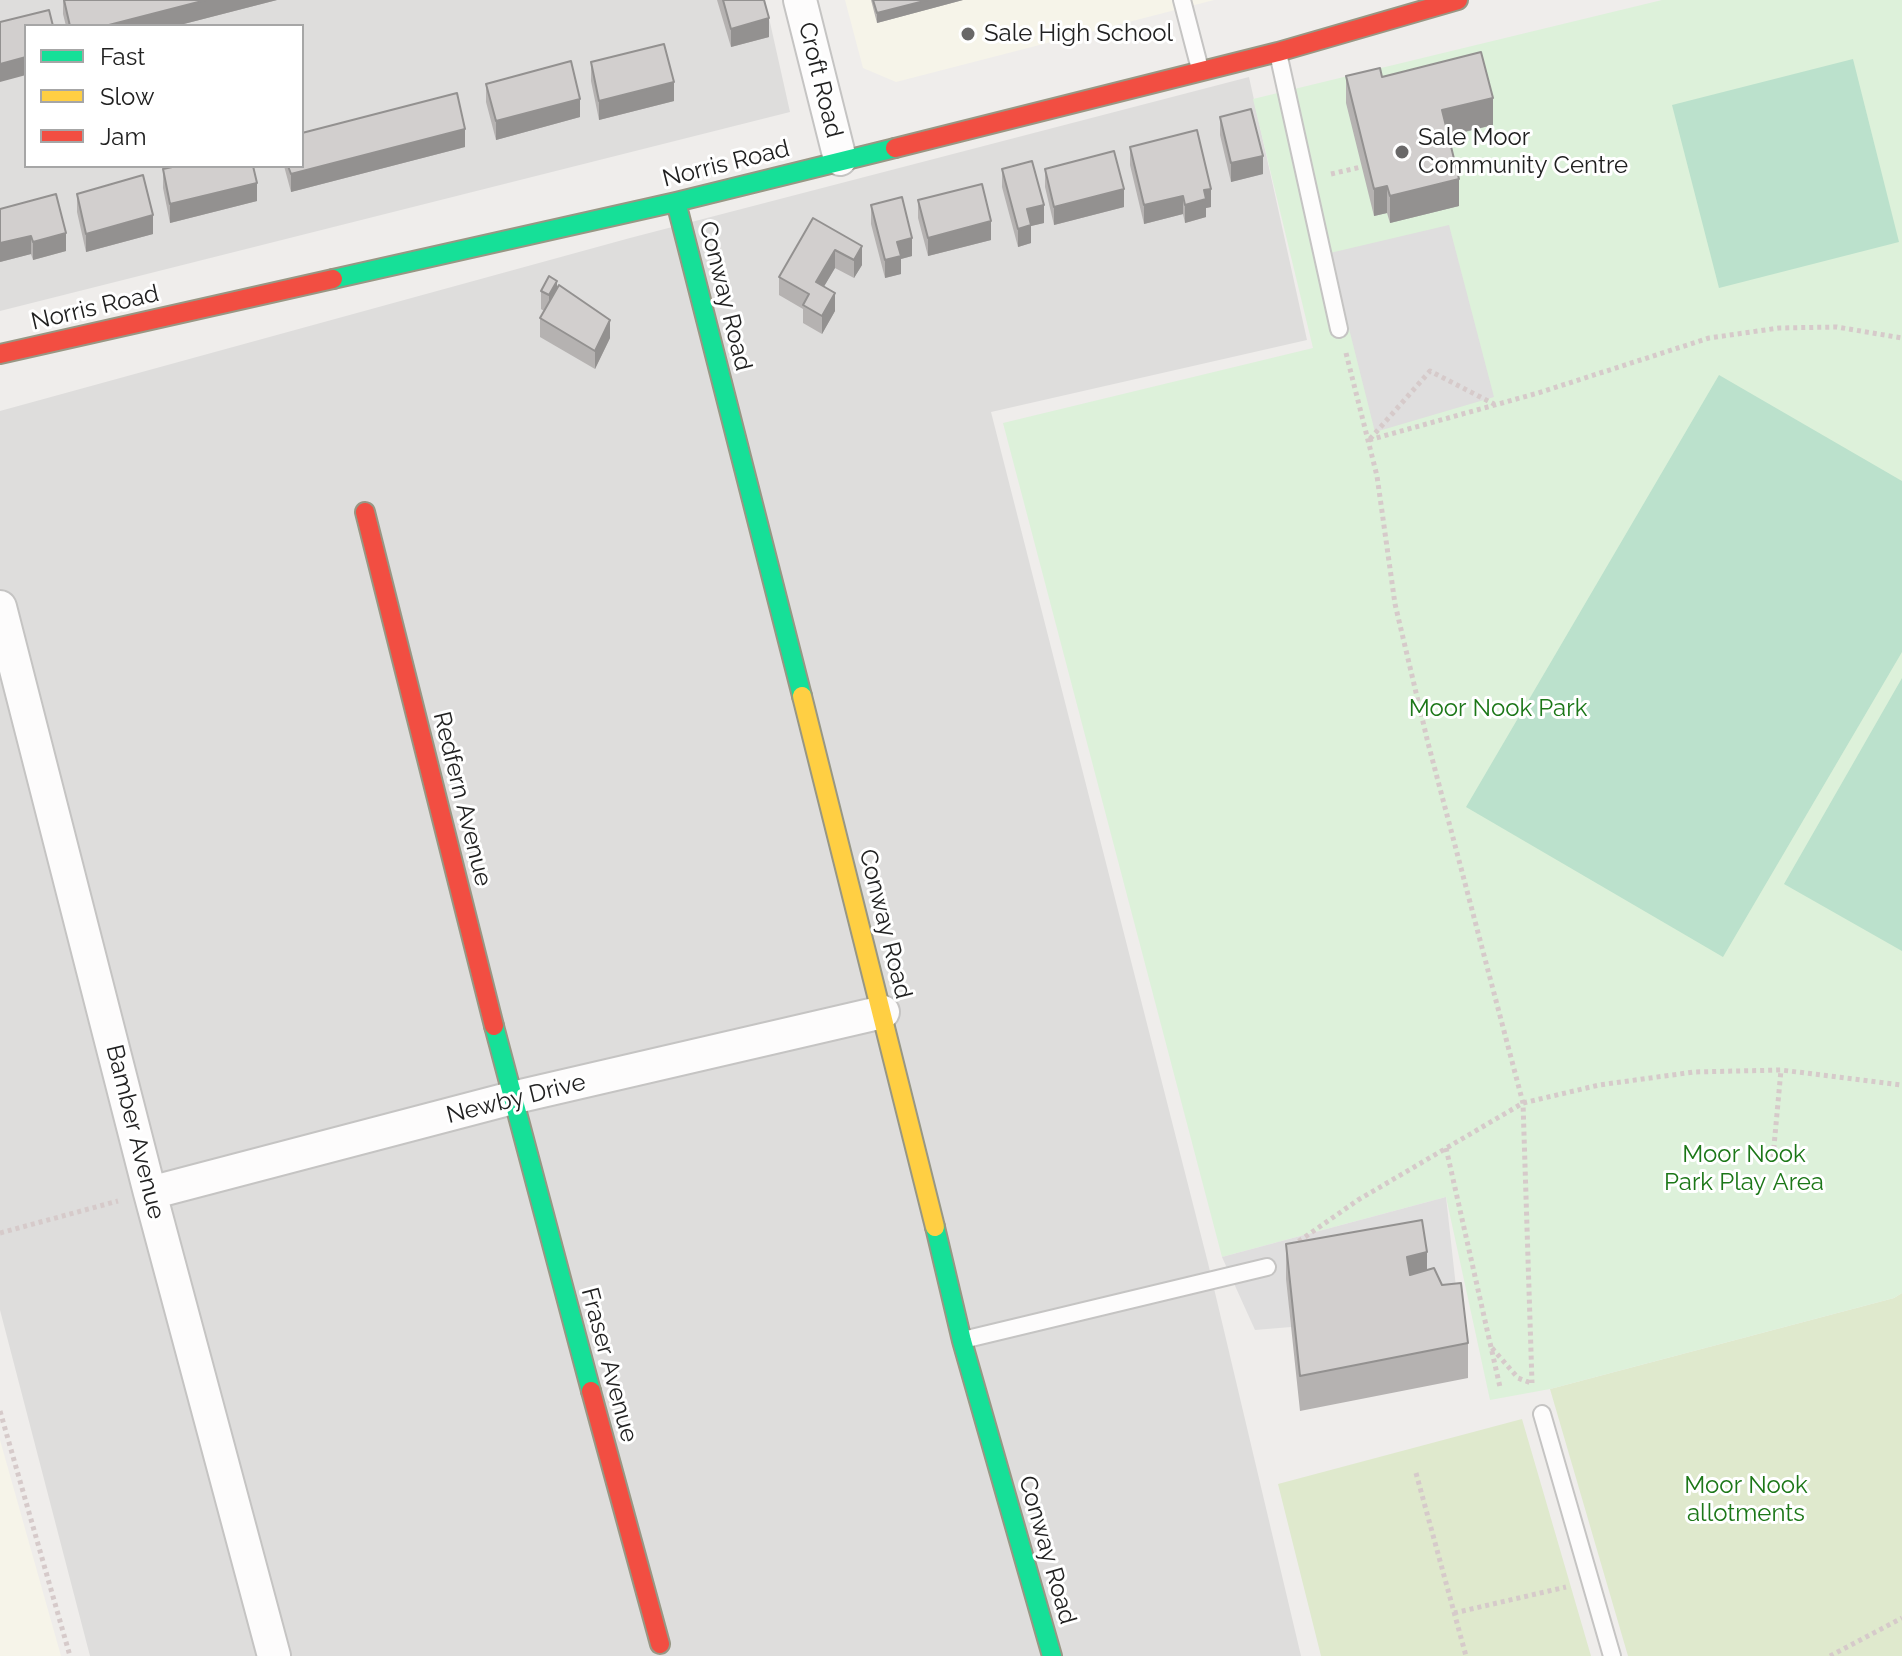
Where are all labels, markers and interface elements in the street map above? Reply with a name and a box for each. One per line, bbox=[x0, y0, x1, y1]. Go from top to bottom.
street label: Croft Road bbox=[792, 19, 848, 141]
place label: Sale High School bbox=[984, 20, 1173, 48]
legend bbox=[24, 24, 304, 168]
marker: Sale High School bbox=[959, 25, 977, 43]
text: Fast bbox=[100, 42, 145, 71]
text: Slow bbox=[100, 82, 154, 111]
text: Jam bbox=[100, 122, 146, 151]
place label: Sale Moor Community Centre bbox=[1418, 124, 1628, 180]
street label: Norris Road bbox=[659, 134, 793, 194]
marker: Sale Moor Community Centre bbox=[1393, 143, 1411, 161]
street label: Conway Road bbox=[693, 218, 757, 374]
street label: Norris Road bbox=[28, 279, 162, 337]
park label: Moor Nook Park bbox=[1409, 695, 1587, 723]
street label: Redfern Avenue bbox=[426, 709, 498, 889]
street label: Conway Road bbox=[853, 846, 917, 1002]
street label: Bamber Avenue bbox=[99, 1042, 171, 1222]
street label: Newby Drive bbox=[443, 1068, 589, 1130]
park label: Moor Nook Park Play Area bbox=[1664, 1141, 1824, 1197]
street label: Fraser Avenue bbox=[575, 1284, 643, 1446]
street label: Conway Road bbox=[1012, 1472, 1082, 1628]
park label: Moor Nook allotments bbox=[1684, 1472, 1808, 1528]

